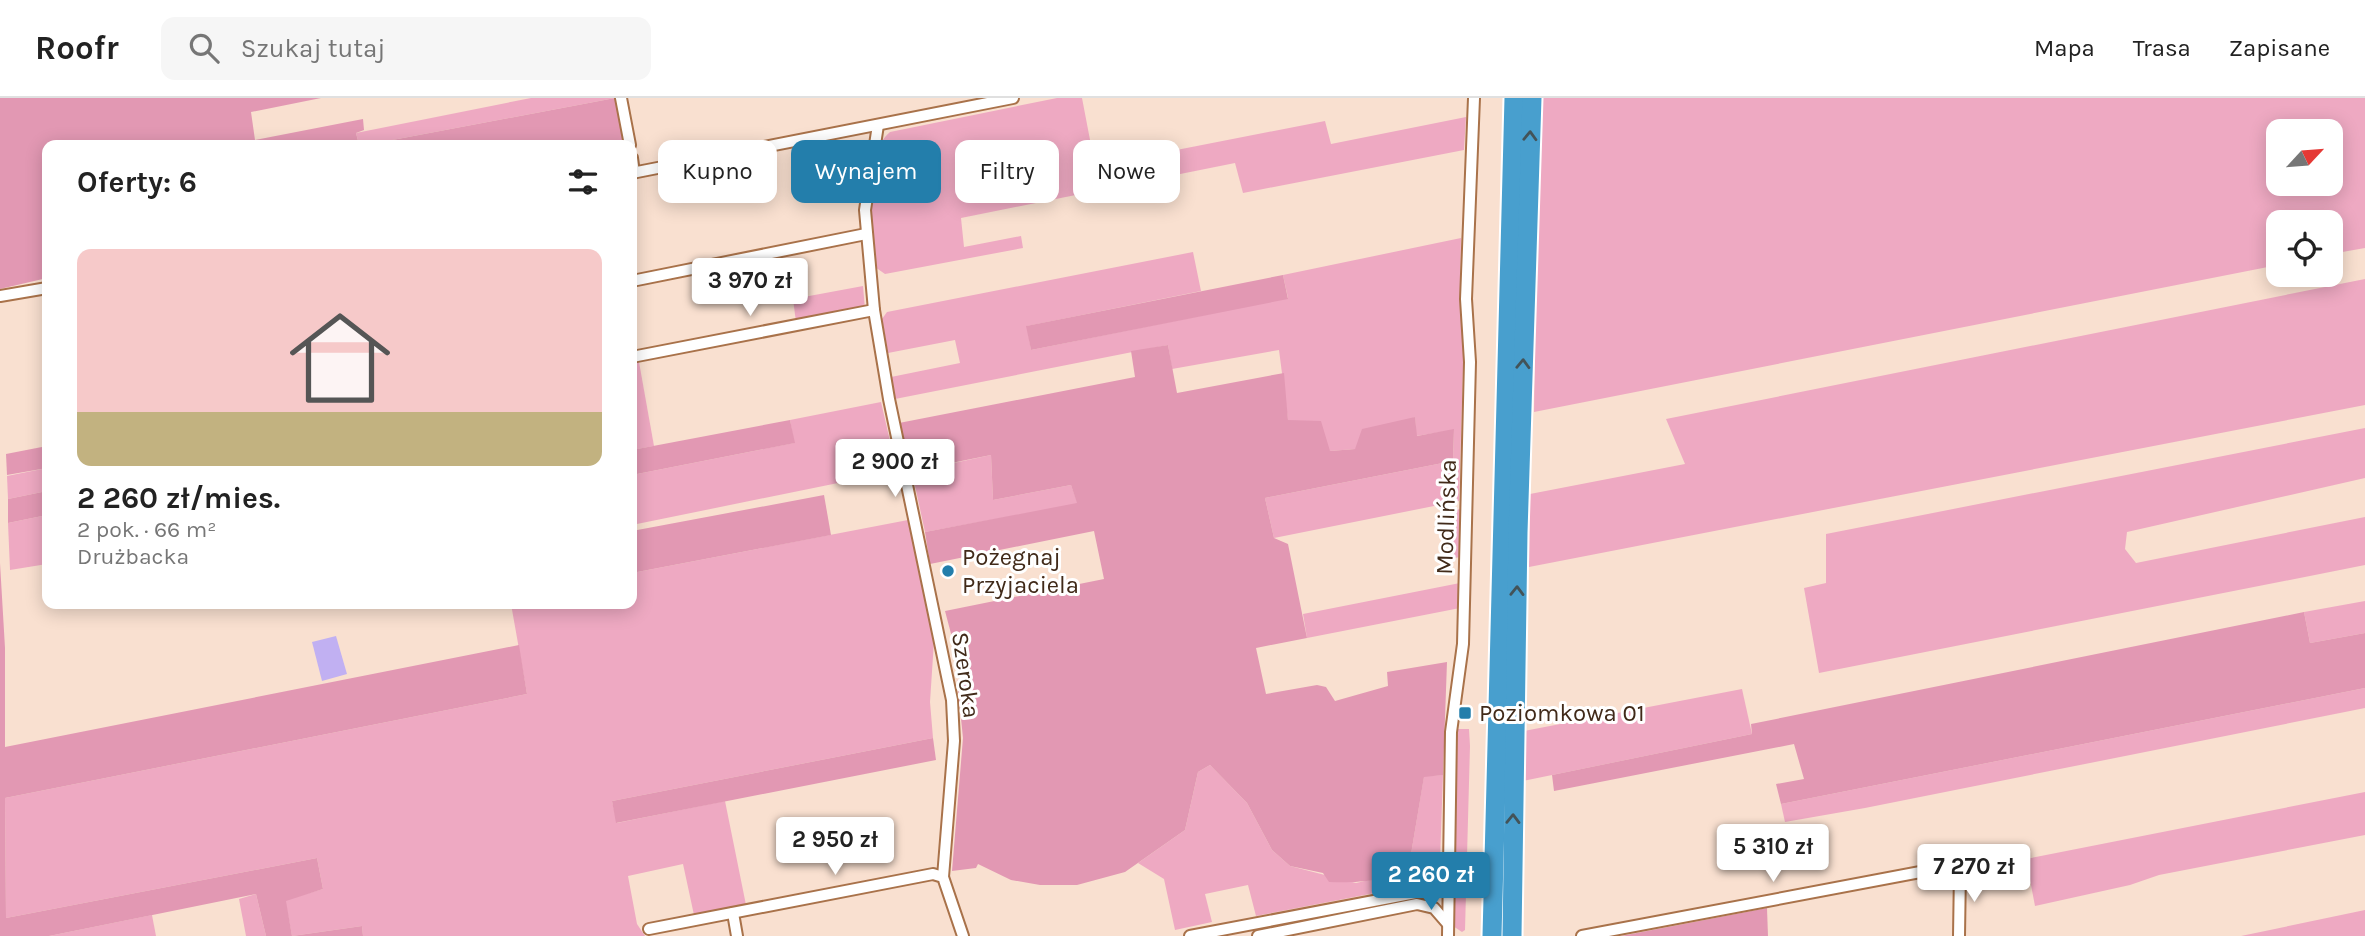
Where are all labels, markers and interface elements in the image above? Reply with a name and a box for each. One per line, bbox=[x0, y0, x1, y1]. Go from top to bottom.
search box bbox=[161, 17, 651, 80]
text: Roofr bbox=[35, 29, 119, 67]
icon: search bbox=[185, 29, 223, 67]
text: Szukaj tutaj bbox=[241, 33, 386, 64]
text: Mapa bbox=[2034, 34, 2095, 62]
text: Trasa bbox=[2133, 34, 2191, 62]
text: Zapisane bbox=[2229, 34, 2330, 62]
north arrow bbox=[2266, 119, 2343, 196]
map controls bbox=[2266, 119, 2343, 287]
one-way arrow bbox=[1523, 131, 1538, 142]
chip: Kupno bbox=[658, 140, 777, 203]
chip: Wynajem bbox=[791, 140, 941, 203]
chip: Filtry bbox=[955, 140, 1059, 203]
chip: Nowe bbox=[1073, 140, 1180, 203]
icon: filters bbox=[564, 163, 602, 201]
text: Oferty: 6 bbox=[77, 164, 197, 200]
button: locate bbox=[2266, 210, 2343, 287]
pin: 3 970 zł bbox=[678, 258, 822, 318]
text: 3 970 zł bbox=[708, 267, 792, 294]
icon: home bbox=[277, 295, 403, 421]
one-way arrow bbox=[1515, 358, 1531, 369]
pin: 2 900 zł bbox=[823, 440, 967, 499]
text: 2 900 zł bbox=[851, 448, 939, 475]
street label: Modlińska bbox=[1430, 459, 1462, 575]
text: 2 260 zł/mies. bbox=[77, 480, 280, 516]
text: 2 pok. · 66 m² bbox=[77, 516, 216, 543]
text: Drużbacka bbox=[77, 543, 189, 570]
place label: Pożegnaj Przyjaciela bbox=[962, 543, 1079, 599]
marker: Pożegnaj Przyjaciela bbox=[940, 563, 956, 579]
one-way arrow bbox=[1509, 586, 1525, 596]
street label: Szeroka bbox=[946, 630, 986, 720]
place label: Poziomkowa 01 bbox=[1479, 699, 1645, 727]
marker: Poziomkowa 01 bbox=[1457, 705, 1473, 721]
one-way arrow bbox=[1505, 813, 1521, 824]
pin: 2 950 zł bbox=[763, 818, 907, 877]
pin: 5 310 zł bbox=[1701, 824, 1845, 884]
text: 2 950 zł bbox=[792, 826, 878, 853]
text: 5 310 zł bbox=[1733, 833, 1813, 860]
pin: 7 270 zł bbox=[1902, 844, 2046, 904]
pin: 2 260 zł bbox=[1359, 852, 1503, 912]
text: 7 270 zł bbox=[1933, 853, 2015, 880]
text: 2 260 zł bbox=[1388, 861, 1474, 888]

